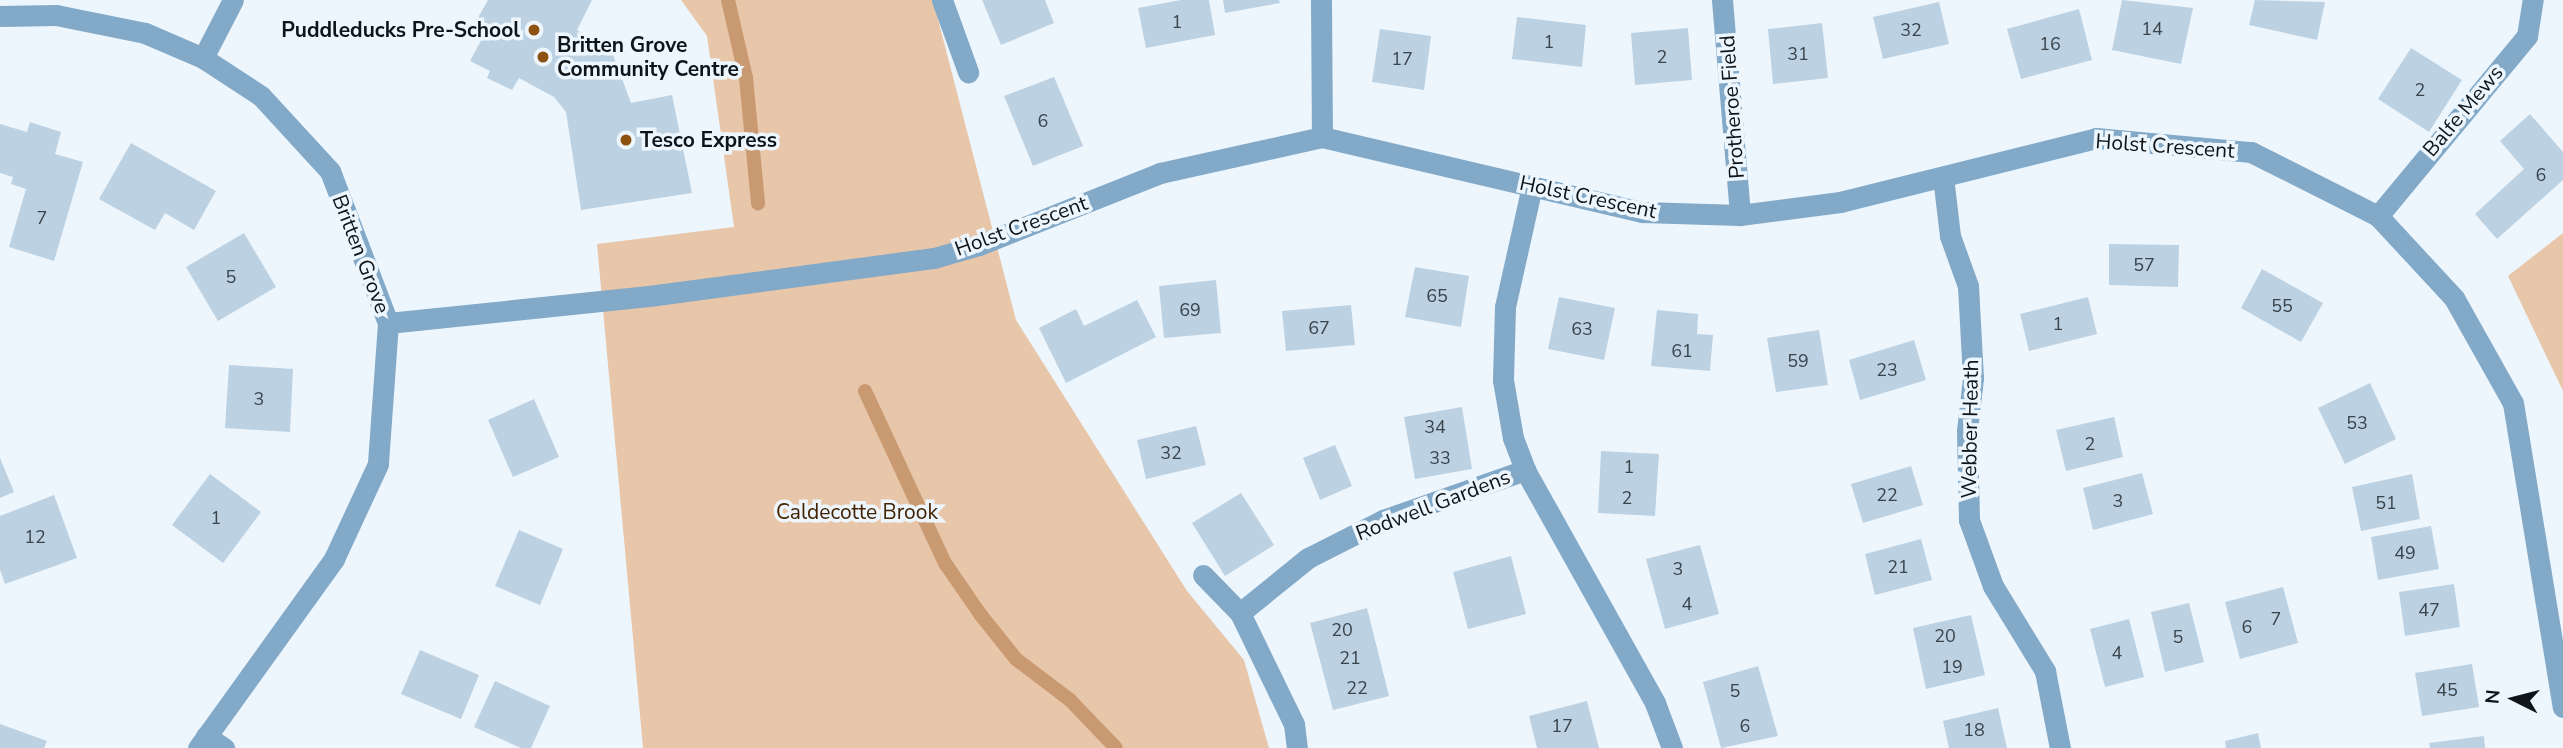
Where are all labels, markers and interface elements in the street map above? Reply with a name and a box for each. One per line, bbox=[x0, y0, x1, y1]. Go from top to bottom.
house number: 1 bbox=[1172, 11, 1182, 33]
place label: Puddleducks Pre-School bbox=[281, 17, 520, 43]
house number: 14 bbox=[2141, 18, 2163, 40]
house number: 32 bbox=[1900, 19, 1922, 41]
marker: Puddleducks Pre-School bbox=[526, 22, 542, 38]
house number: 1 bbox=[1544, 31, 1554, 53]
place label: Britten Grove Community Centre bbox=[557, 32, 739, 82]
house number: 16 bbox=[2039, 33, 2061, 55]
street label: Protheroe Field bbox=[1714, 34, 1750, 180]
house number: 31 bbox=[1787, 43, 1809, 65]
house number: 2 bbox=[1657, 46, 1667, 68]
house number: 17 bbox=[1391, 48, 1413, 70]
marker: Britten Grove Community Centre bbox=[535, 49, 551, 65]
street label: Balfe Mews bbox=[2418, 60, 2508, 162]
house number: 2 bbox=[2415, 79, 2425, 101]
house number: 6 bbox=[1038, 110, 1048, 132]
place label: Tesco Express bbox=[640, 127, 777, 153]
street label: Holst Crescent bbox=[2095, 129, 2235, 163]
marker: Tesco Express bbox=[618, 132, 634, 148]
house number: 6 bbox=[2536, 164, 2546, 186]
street label: Holst Crescent bbox=[1517, 170, 1659, 224]
street label: Holst Crescent bbox=[951, 190, 1091, 262]
street label: Britten Grove bbox=[327, 191, 395, 317]
house number: 7 bbox=[37, 207, 47, 229]
house number: 57 bbox=[2133, 254, 2155, 276]
house number: 5 bbox=[226, 266, 236, 288]
house number: 65 bbox=[1426, 285, 1448, 307]
house number: 55 bbox=[2271, 295, 2293, 317]
house number: 69 bbox=[1179, 299, 1201, 321]
house number: 1 bbox=[2053, 313, 2063, 335]
house number: 67 bbox=[1308, 317, 1330, 339]
house number: 63 bbox=[1571, 318, 1593, 340]
house number: 61 bbox=[1671, 340, 1693, 362]
house number: 59 bbox=[1787, 350, 1809, 372]
house number: 23 bbox=[1876, 359, 1898, 381]
street label: Webber Heath bbox=[1956, 359, 1984, 499]
house number: 3 bbox=[254, 388, 264, 410]
house number: 53 bbox=[2346, 412, 2368, 434]
house number: 34 bbox=[1424, 416, 1446, 438]
house number: 2 bbox=[2085, 433, 2095, 455]
house number: 32 bbox=[1160, 442, 1182, 464]
house number: 33 bbox=[1429, 447, 1451, 469]
house number: 1 bbox=[1624, 456, 1634, 478]
street label: Rodwell Gardens bbox=[1352, 464, 1514, 546]
house number: 22 bbox=[1876, 484, 1898, 506]
house number: 2 bbox=[1622, 487, 1632, 509]
house number: 3 bbox=[2113, 490, 2123, 512]
house number: 51 bbox=[2375, 492, 2397, 514]
park label: Caldecotte Brook bbox=[776, 499, 938, 525]
house number: 1 bbox=[211, 507, 221, 529]
house number: 12 bbox=[24, 526, 46, 548]
house number: 49 bbox=[2394, 542, 2416, 564]
house number: 21 bbox=[1887, 556, 1909, 578]
house number: 3 bbox=[1673, 558, 1683, 580]
house number: 4 bbox=[1682, 593, 1692, 615]
house number: 47 bbox=[2418, 599, 2440, 621]
house number: 7 bbox=[2271, 608, 2281, 630]
house number: 6 bbox=[2242, 616, 2252, 638]
house number: 20 bbox=[1331, 619, 1353, 641]
house number: 20 bbox=[1934, 625, 1956, 647]
house number: 5 bbox=[2173, 626, 2183, 648]
house number: 4 bbox=[2112, 642, 2122, 664]
house number: 21 bbox=[1339, 647, 1361, 669]
house number: 19 bbox=[1941, 656, 1963, 678]
north arrow bbox=[2479, 664, 2549, 734]
house number: 22 bbox=[1346, 677, 1368, 699]
house number: 45 bbox=[2436, 679, 2458, 701]
house number: 5 bbox=[1730, 680, 1740, 702]
text: N bbox=[2479, 688, 2507, 705]
house number: 17 bbox=[1551, 715, 1573, 737]
house number: 6 bbox=[1740, 715, 1750, 737]
house number: 18 bbox=[1963, 719, 1985, 741]

